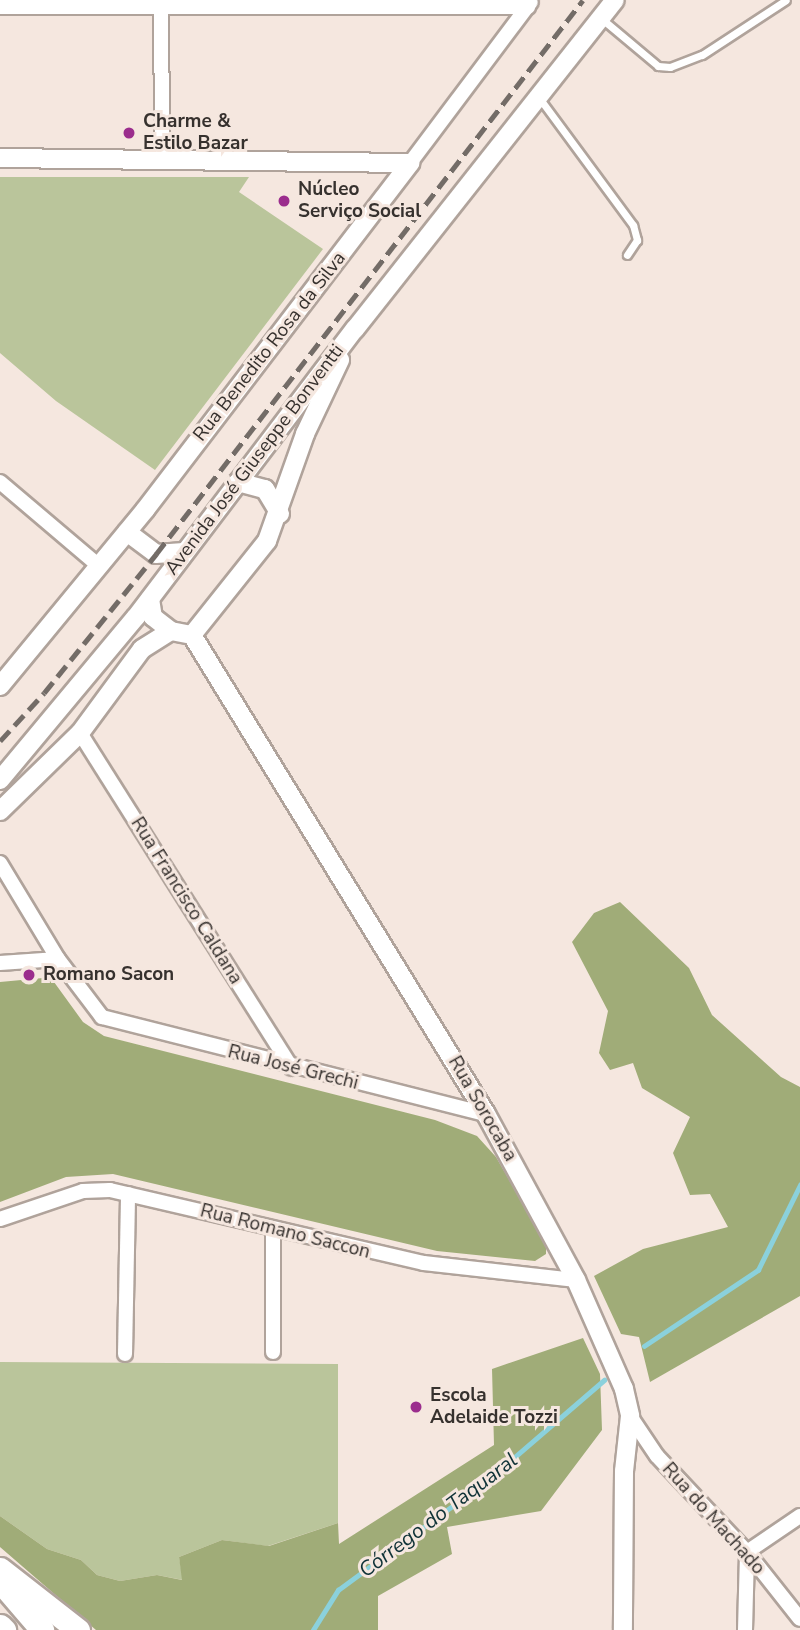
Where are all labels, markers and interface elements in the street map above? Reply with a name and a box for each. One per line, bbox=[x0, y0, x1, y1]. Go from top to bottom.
place label: Charme & Estilo Bazar bbox=[143, 111, 248, 155]
marker: Charme & Estilo Bazar bbox=[121, 125, 137, 141]
place label: Núcleo Serviço Social bbox=[298, 179, 421, 223]
marker: Núcleo Serviço Social bbox=[276, 193, 292, 209]
street label: Rua Benedito Rosa da Silva bbox=[189, 248, 351, 446]
street label: Avenida José Giuseppe Bonventti bbox=[161, 340, 349, 580]
street label: Rua Francisco Caldana bbox=[125, 813, 247, 989]
place label: Romano Sacon bbox=[43, 964, 174, 986]
marker: Romano Sacon bbox=[21, 967, 37, 983]
street label: Rua José Grechi bbox=[225, 1041, 361, 1095]
street label: Rua Sorocaba bbox=[443, 1052, 521, 1166]
street label: Rua Romano Saccon bbox=[198, 1200, 372, 1264]
place label: Escola Adelaide Tozzi bbox=[430, 1385, 558, 1429]
marker: Escola Adelaide Tozzi bbox=[408, 1399, 424, 1415]
water label: Córrego do Taquaral bbox=[354, 1447, 522, 1583]
street label: Rua do Machado bbox=[657, 1458, 769, 1580]

